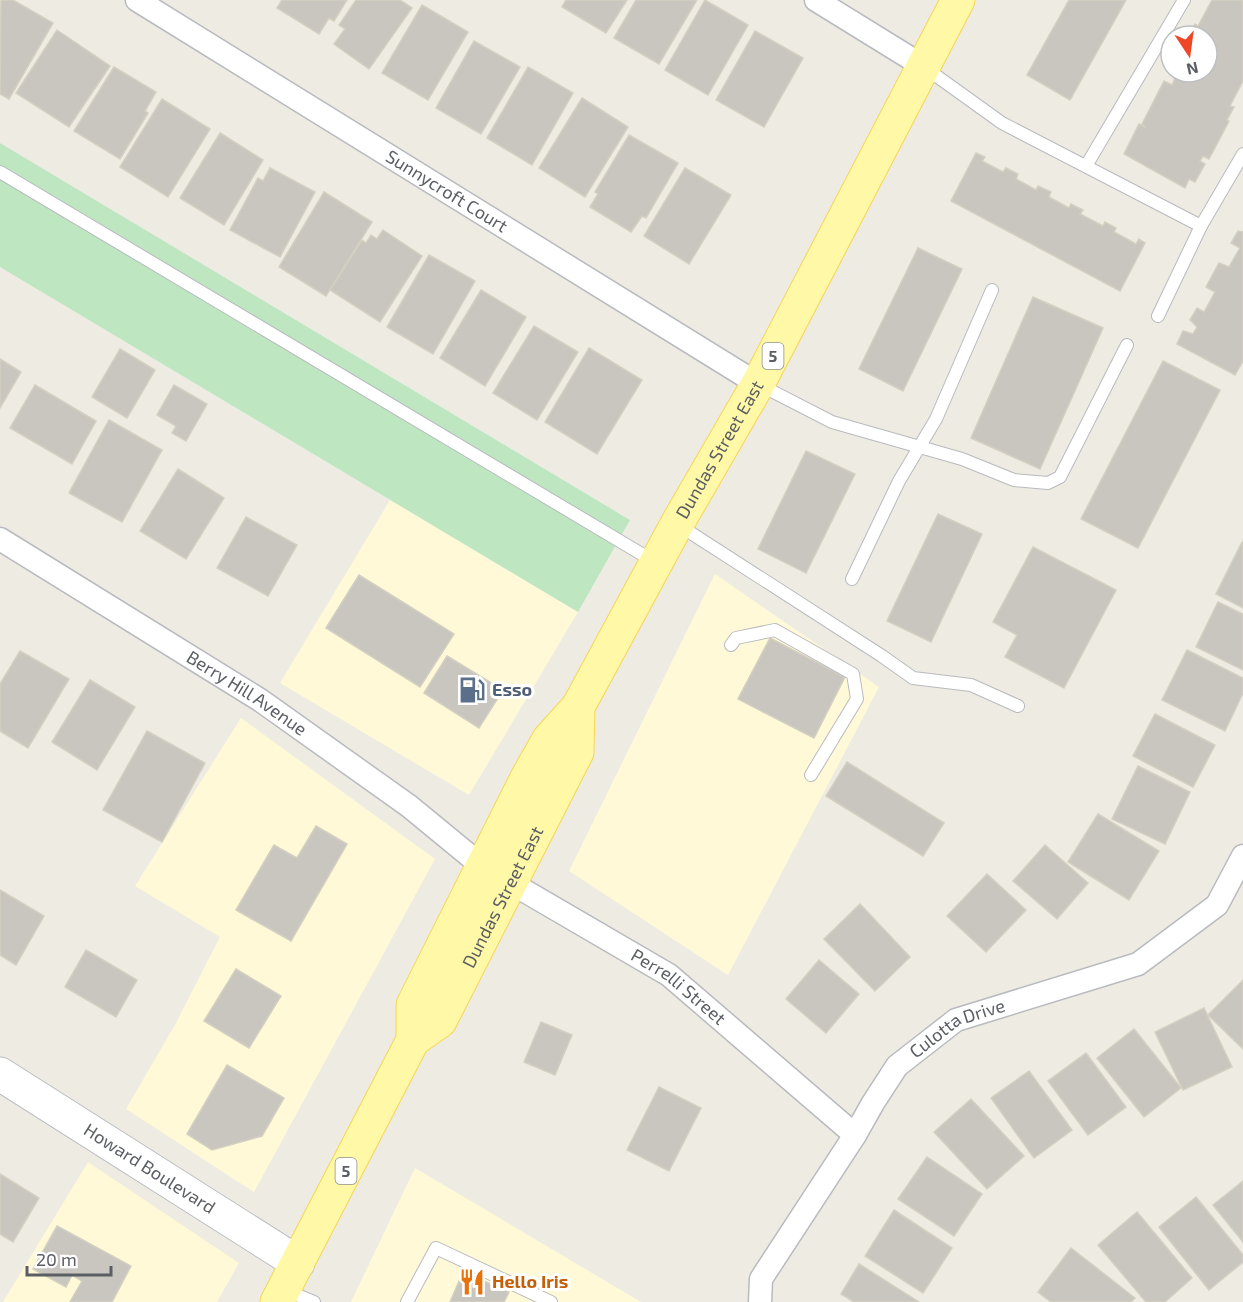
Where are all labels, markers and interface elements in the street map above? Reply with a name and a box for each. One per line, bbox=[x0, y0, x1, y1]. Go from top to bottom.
north arrow bbox=[1159, 24, 1219, 84]
text: N bbox=[1185, 59, 1200, 80]
street label: Sunnycroft Court bbox=[382, 145, 512, 237]
road number: 5 bbox=[762, 343, 784, 369]
street label: Dundas Street East bbox=[670, 376, 768, 522]
street label: Berry Hill Avenue bbox=[183, 645, 312, 740]
fuel station icon: Esso bbox=[457, 675, 487, 705]
place label: Esso bbox=[492, 678, 532, 700]
street label: Dundas Street East bbox=[457, 822, 547, 971]
street label: Perrelli Street bbox=[627, 943, 731, 1029]
street label: Culotta Drive bbox=[905, 994, 1007, 1062]
street label: Howard Boulevard bbox=[80, 1118, 220, 1218]
road number: 5 bbox=[336, 1158, 356, 1184]
scale bar bbox=[27, 1239, 111, 1277]
text: 20 m bbox=[36, 1248, 77, 1270]
restaurant icon: Hello Iris bbox=[457, 1267, 487, 1297]
place label: Hello Iris bbox=[492, 1270, 568, 1292]

